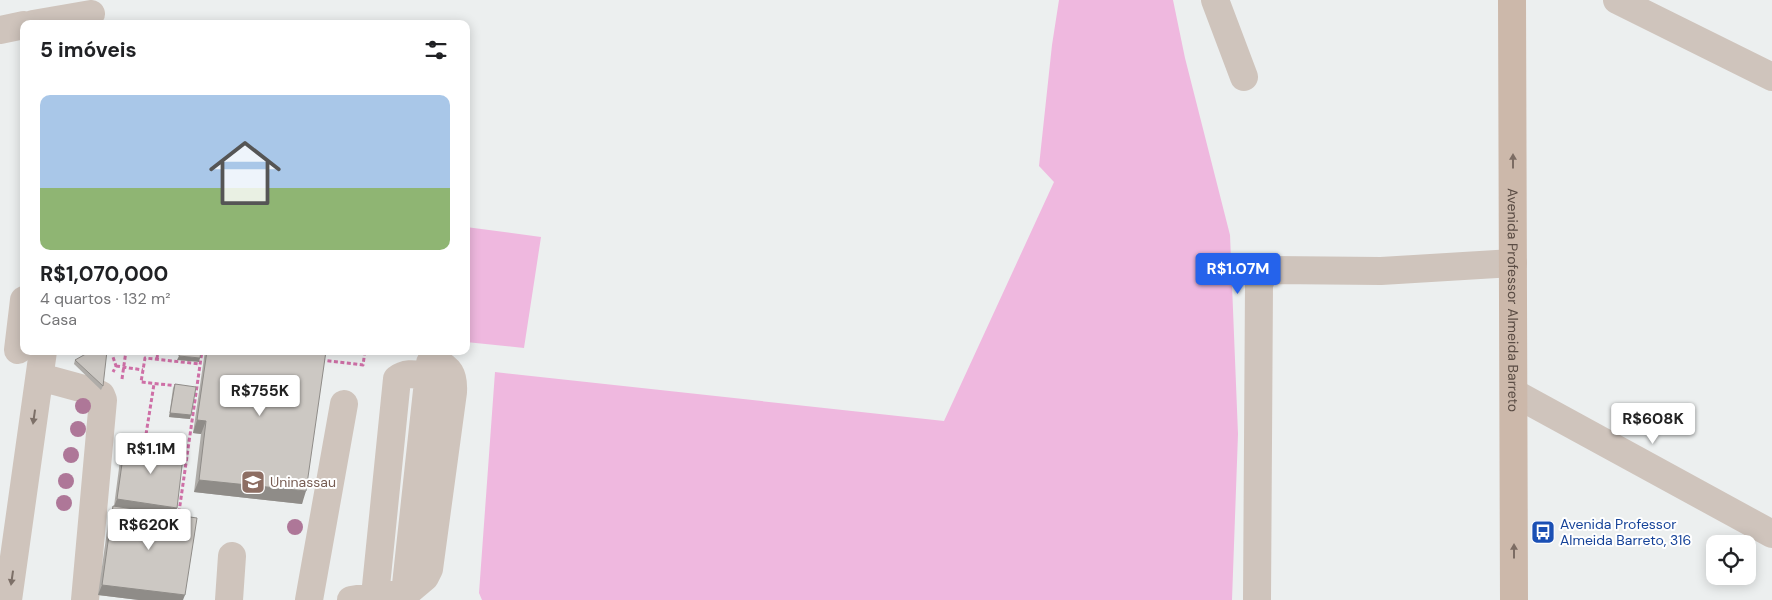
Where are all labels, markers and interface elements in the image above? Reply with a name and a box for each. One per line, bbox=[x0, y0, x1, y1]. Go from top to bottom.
text: 5 imóveis bbox=[40, 36, 137, 64]
icon: filters bbox=[422, 36, 450, 64]
icon: home bbox=[200, 128, 290, 218]
one-way arrow bbox=[1509, 153, 1517, 169]
street label: Avenida Professor Almeida Barreto bbox=[1504, 188, 1522, 412]
pin: R$1.07M bbox=[1192, 252, 1284, 295]
text: R$1.07M bbox=[1207, 258, 1269, 279]
text: R$1,070,000 bbox=[40, 260, 168, 288]
text: 4 quartos · 132 m² bbox=[40, 288, 171, 309]
text: Casa bbox=[40, 309, 77, 330]
pin: R$755K bbox=[219, 374, 301, 417]
text: R$755K bbox=[231, 380, 289, 401]
pin: R$608K bbox=[1612, 402, 1694, 445]
text: R$608K bbox=[1622, 408, 1684, 429]
one-way arrow bbox=[30, 409, 38, 425]
pin: R$1.1M bbox=[110, 432, 192, 475]
text: R$1.1M bbox=[126, 438, 176, 459]
school or university icon: Uninassau bbox=[240, 469, 266, 495]
place label: Uninassau bbox=[270, 473, 336, 491]
pin: R$620K bbox=[108, 508, 190, 551]
text: R$620K bbox=[119, 514, 179, 535]
place label: Avenida Professor Almeida Barreto, 316 bbox=[1560, 515, 1691, 549]
bus stop icon: Avenida Professor Almeida Barreto, 316 bbox=[1530, 519, 1556, 545]
map controls bbox=[1706, 535, 1756, 585]
button: locate bbox=[1706, 535, 1756, 585]
one-way arrow bbox=[1510, 543, 1518, 559]
one-way arrow bbox=[7, 570, 15, 586]

